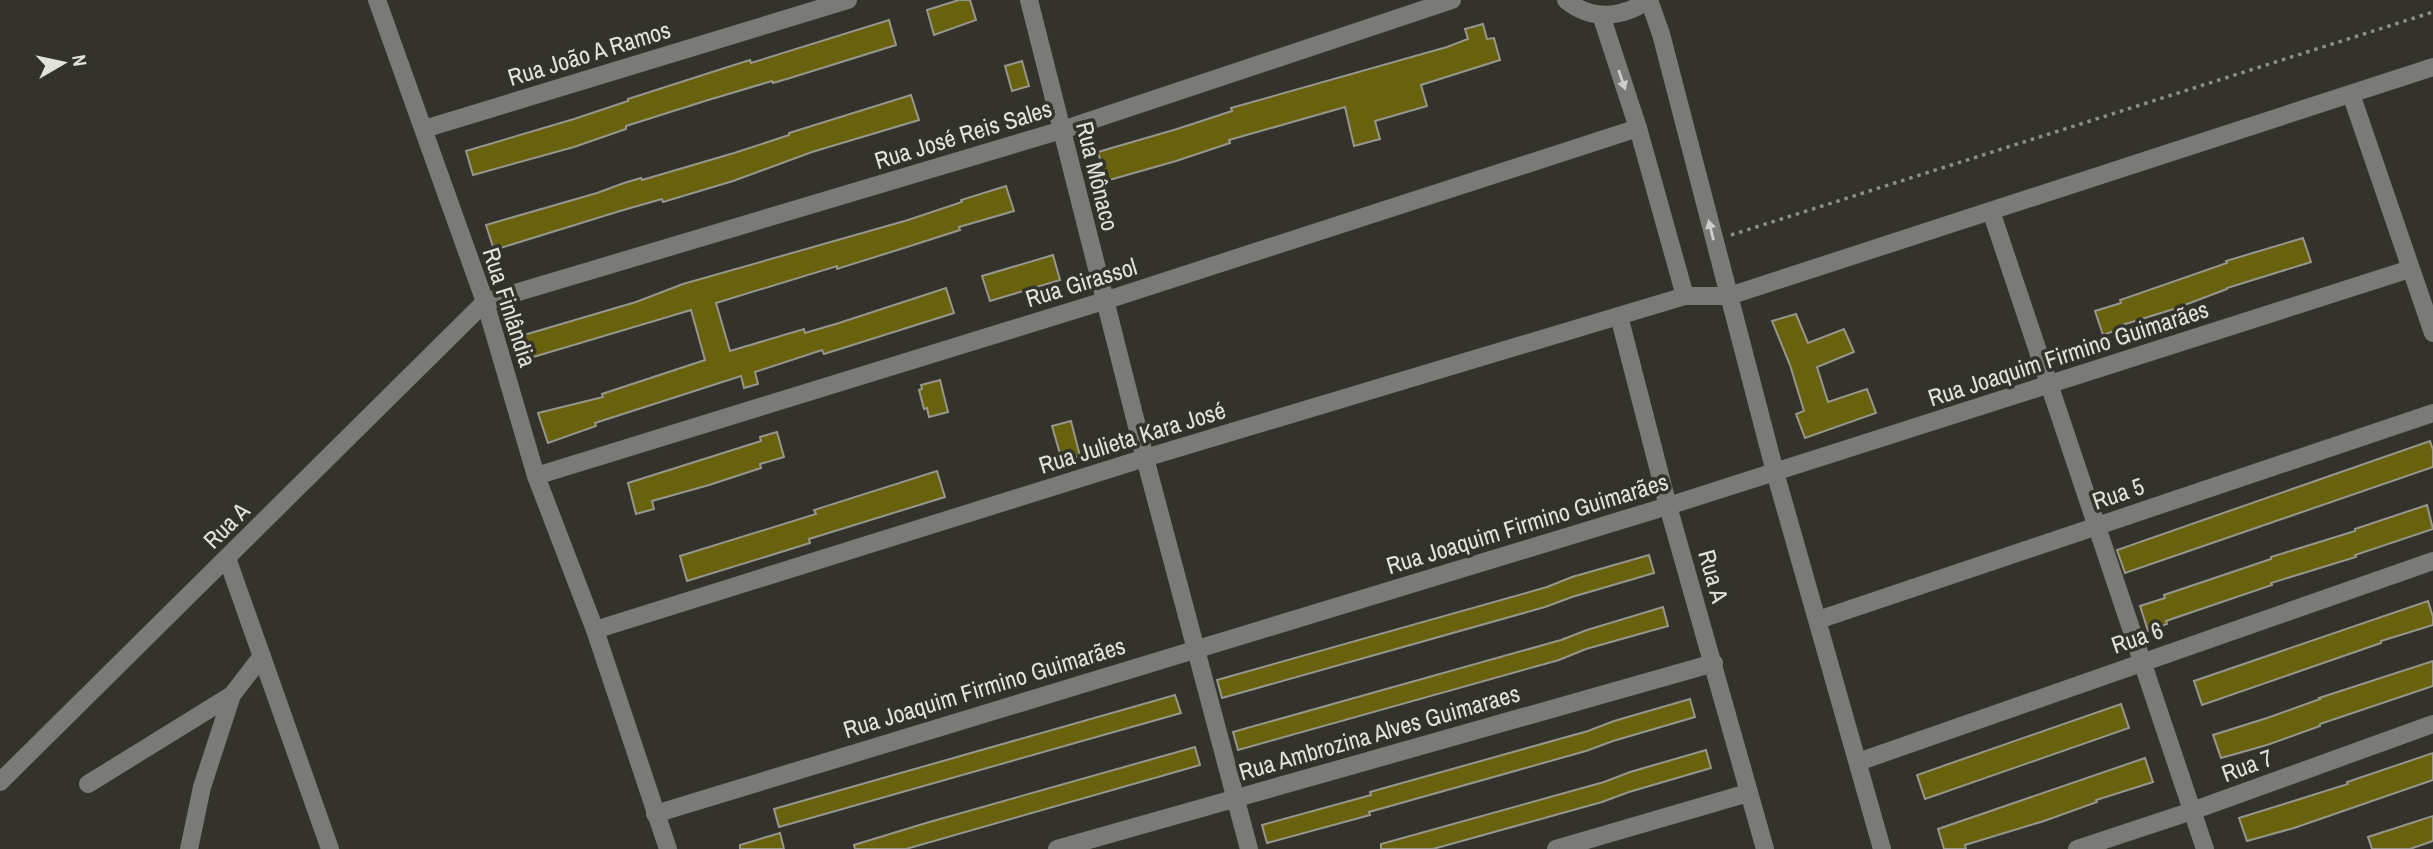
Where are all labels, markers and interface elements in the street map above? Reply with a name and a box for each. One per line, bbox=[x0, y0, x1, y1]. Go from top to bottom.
street label: Rua João A Ramos bbox=[504, 13, 674, 93]
north arrow bbox=[28, 28, 98, 98]
text: N bbox=[66, 53, 94, 68]
one-way arrow bbox=[1617, 69, 1628, 90]
street label: Rua José Reis Sales bbox=[870, 92, 1056, 176]
street label: Rua Mônaco bbox=[1069, 118, 1127, 234]
one-way arrow bbox=[1705, 219, 1716, 241]
street label: Rua Finlândia bbox=[476, 243, 544, 371]
street label: Rua Girassol bbox=[1021, 250, 1141, 314]
street label: Rua Joaquim Firmino Guimarães bbox=[1924, 292, 2212, 414]
street label: Rua Julieta Kara José bbox=[1035, 393, 1229, 481]
street label: Rua Joaquim Firmino Guimarães bbox=[1382, 465, 1672, 581]
street label: Rua 5 bbox=[2088, 469, 2148, 517]
street label: Rua A bbox=[196, 494, 257, 555]
street label: Rua A bbox=[1691, 546, 1737, 607]
street label: Rua 6 bbox=[2107, 613, 2167, 661]
street label: Rua Joaquim Firmino Guimarães bbox=[839, 629, 1129, 745]
street label: Rua Ambrozina Alves Guimaraes bbox=[1235, 677, 1523, 787]
street label: Rua 7 bbox=[2217, 741, 2277, 789]

